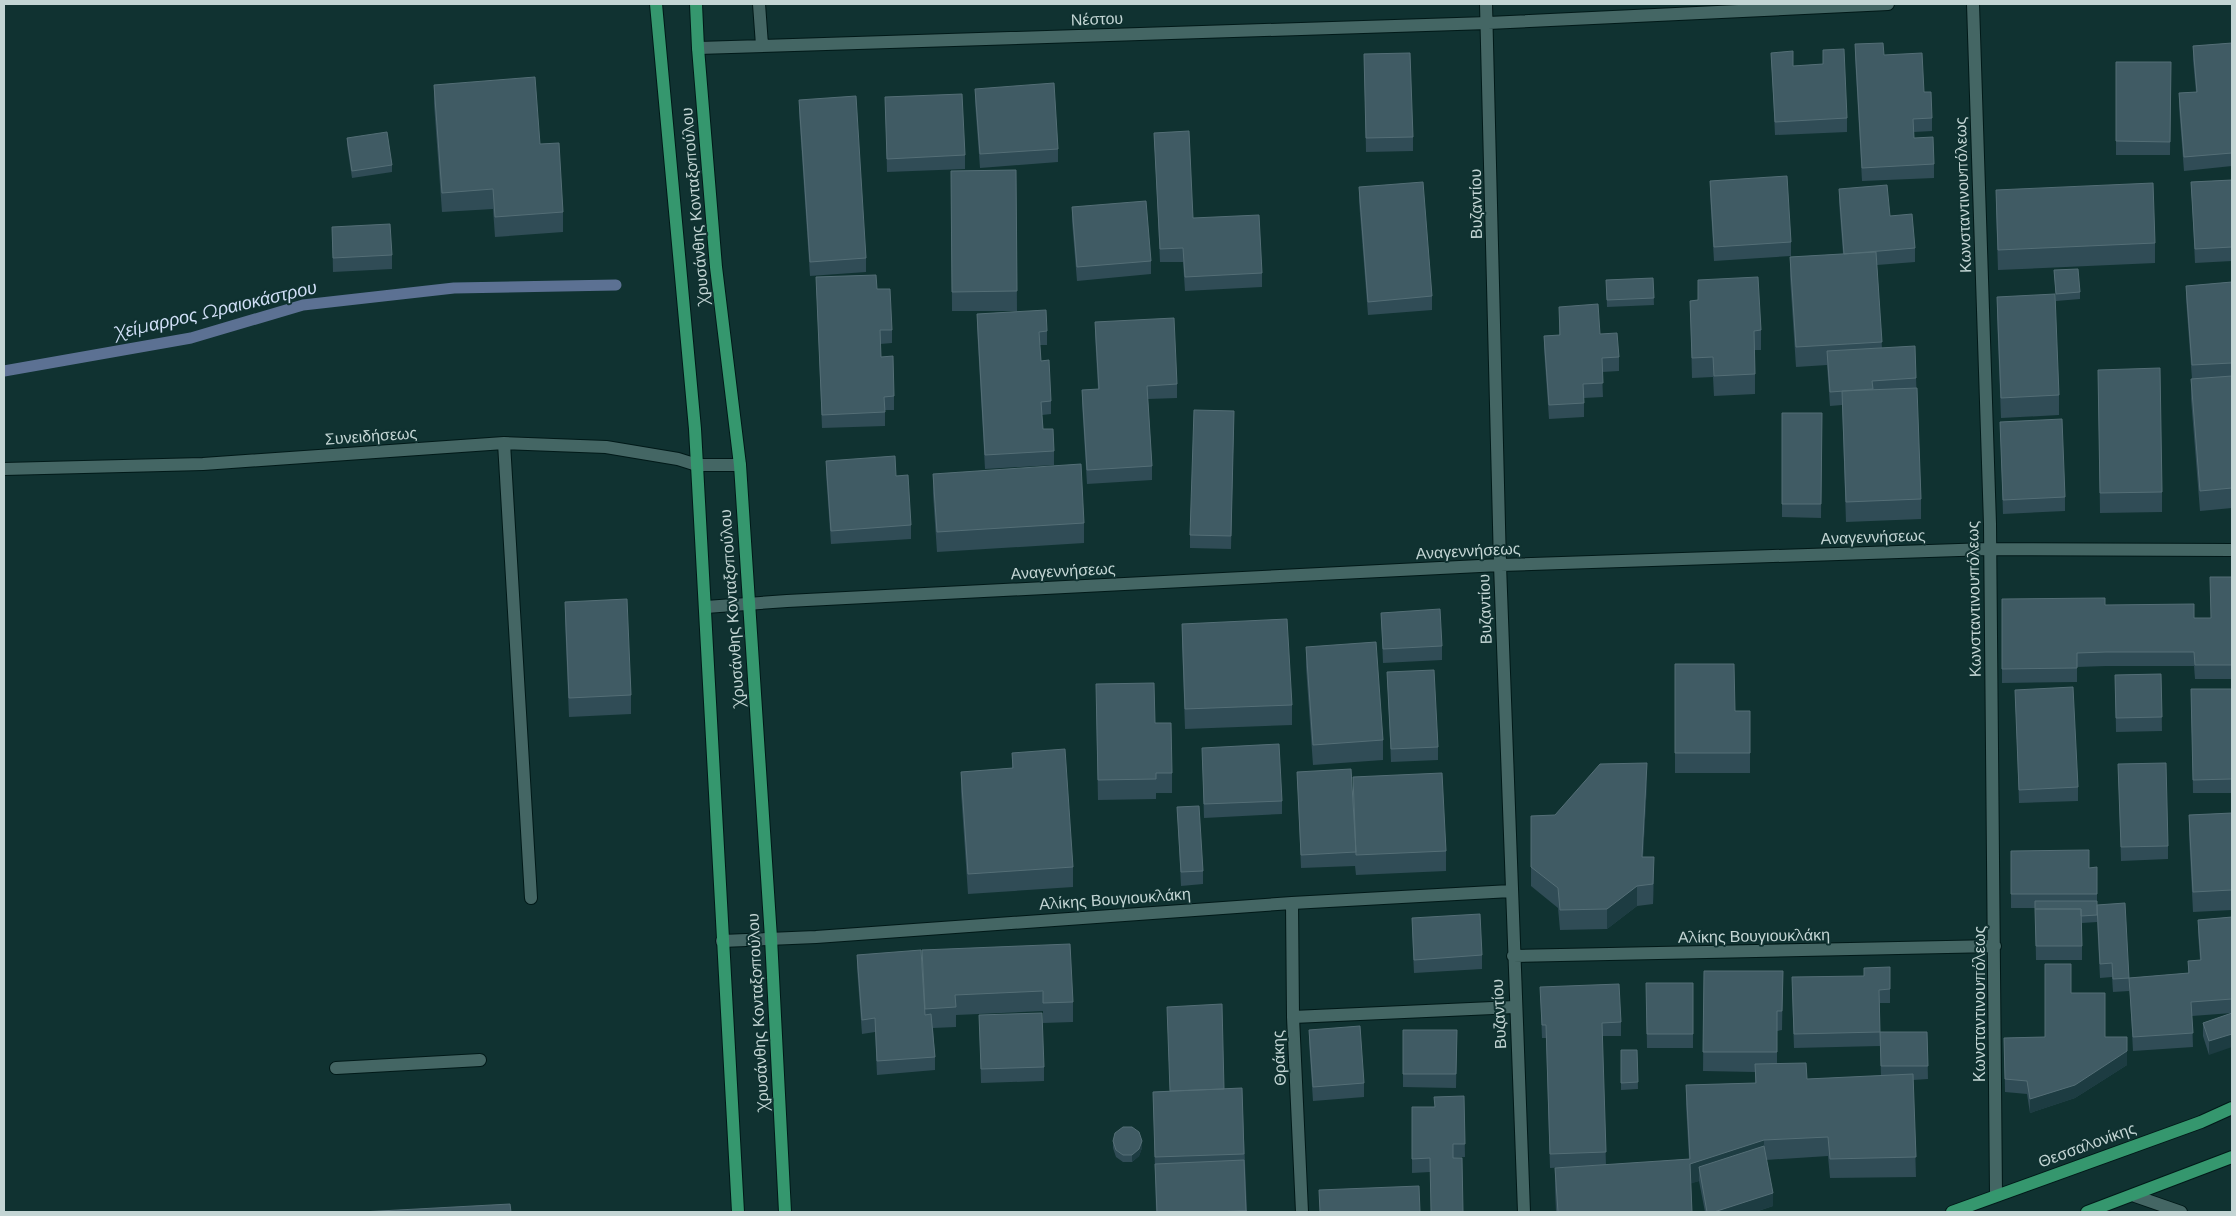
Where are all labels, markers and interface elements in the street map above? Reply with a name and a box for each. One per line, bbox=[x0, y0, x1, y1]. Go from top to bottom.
street label: Νέστου bbox=[1071, 9, 1123, 29]
street label: Χρυσάνθης Κονταξοπούλου bbox=[677, 107, 713, 307]
street label: Κωνσταντινουπόλεως bbox=[1951, 116, 1975, 273]
street label: Βυζαντίου bbox=[1466, 169, 1486, 239]
water label: Χείμαρρος Ωραιοκάστρου bbox=[110, 276, 319, 345]
street label: Συνειδήσεως bbox=[324, 423, 418, 449]
street label: Χρυσάνθης Κονταξοπούλου bbox=[716, 509, 749, 709]
street label: Κωνσταντινουπόλεως bbox=[1963, 520, 1985, 677]
street label: Αναγεννήσεως bbox=[1820, 526, 1926, 548]
street label: Αναγεννήσεως bbox=[1415, 539, 1521, 563]
street label: Αναγεννήσεως bbox=[1010, 559, 1116, 583]
street label: Βυζαντίου bbox=[1474, 574, 1496, 644]
street label: Αλίκης Βουγιουκλάκη bbox=[1038, 884, 1192, 914]
street label: Χρυσάνθης Κονταξοπούλου bbox=[743, 913, 773, 1113]
street label: Αλίκης Βουγιουκλάκη bbox=[1678, 925, 1830, 947]
street label: Κωνσταντινουπόλεως bbox=[1970, 926, 1989, 1082]
street label: Βυζαντίου bbox=[1488, 978, 1510, 1050]
street label: Θράκης bbox=[1268, 1030, 1290, 1086]
street label: Θεσσαλονίκης bbox=[2036, 1118, 2139, 1171]

